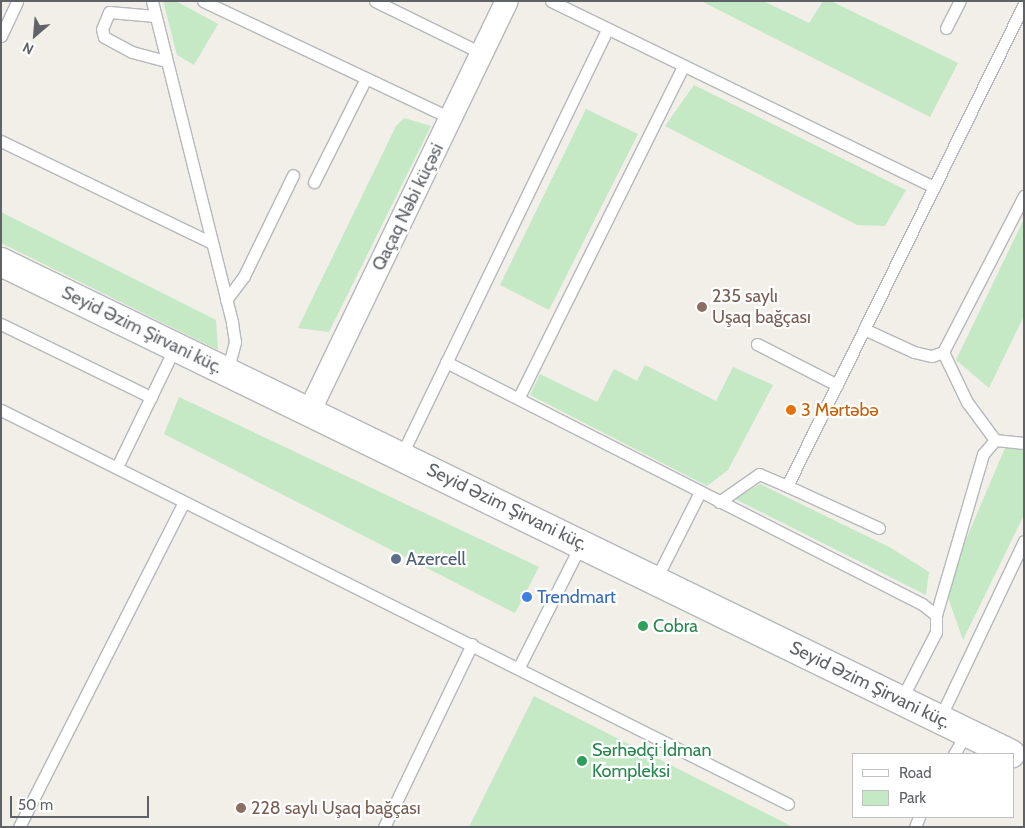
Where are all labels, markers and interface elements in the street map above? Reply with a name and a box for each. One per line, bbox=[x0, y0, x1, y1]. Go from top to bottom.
north arrow bbox=[10, 10, 60, 60]
text: N bbox=[20, 38, 37, 59]
street label: Qaçaq Nəbi küçəsi bbox=[368, 140, 448, 274]
street label: Seyid Əzim Şirvani küç. bbox=[58, 282, 226, 378]
place label: 235 saylı Uşaq bağçası bbox=[712, 286, 811, 328]
marker: 235 saylı Uşaq bağçası bbox=[696, 301, 708, 313]
place label: 3 Mərtəbə bbox=[801, 399, 879, 421]
marker: 3 Mərtəbə bbox=[785, 404, 797, 416]
street label: Seyid Əzim Şirvani küç. bbox=[423, 459, 591, 555]
place label: Azercell bbox=[406, 548, 466, 570]
marker: Azercell bbox=[390, 553, 402, 565]
place label: Trendmart bbox=[537, 586, 616, 608]
marker: Trendmart bbox=[521, 591, 533, 603]
place label: Cobra bbox=[653, 615, 698, 637]
marker: Cobra bbox=[637, 620, 649, 632]
street label: Seyid Əzim Şirvani küç. bbox=[786, 637, 954, 733]
place label: Sərhədçi İdman Kompleksi bbox=[592, 740, 711, 782]
legend bbox=[852, 753, 1015, 818]
marker: Sərhədçi İdman Kompleksi bbox=[576, 755, 588, 767]
text: Road bbox=[899, 764, 932, 782]
scale bar bbox=[12, 786, 151, 818]
text: Park bbox=[899, 789, 926, 807]
text: 50 m bbox=[18, 796, 53, 814]
place label: 228 saylı Uşaq bağçası bbox=[251, 797, 421, 819]
marker: 228 saylı Uşaq bağçası bbox=[235, 802, 247, 814]

